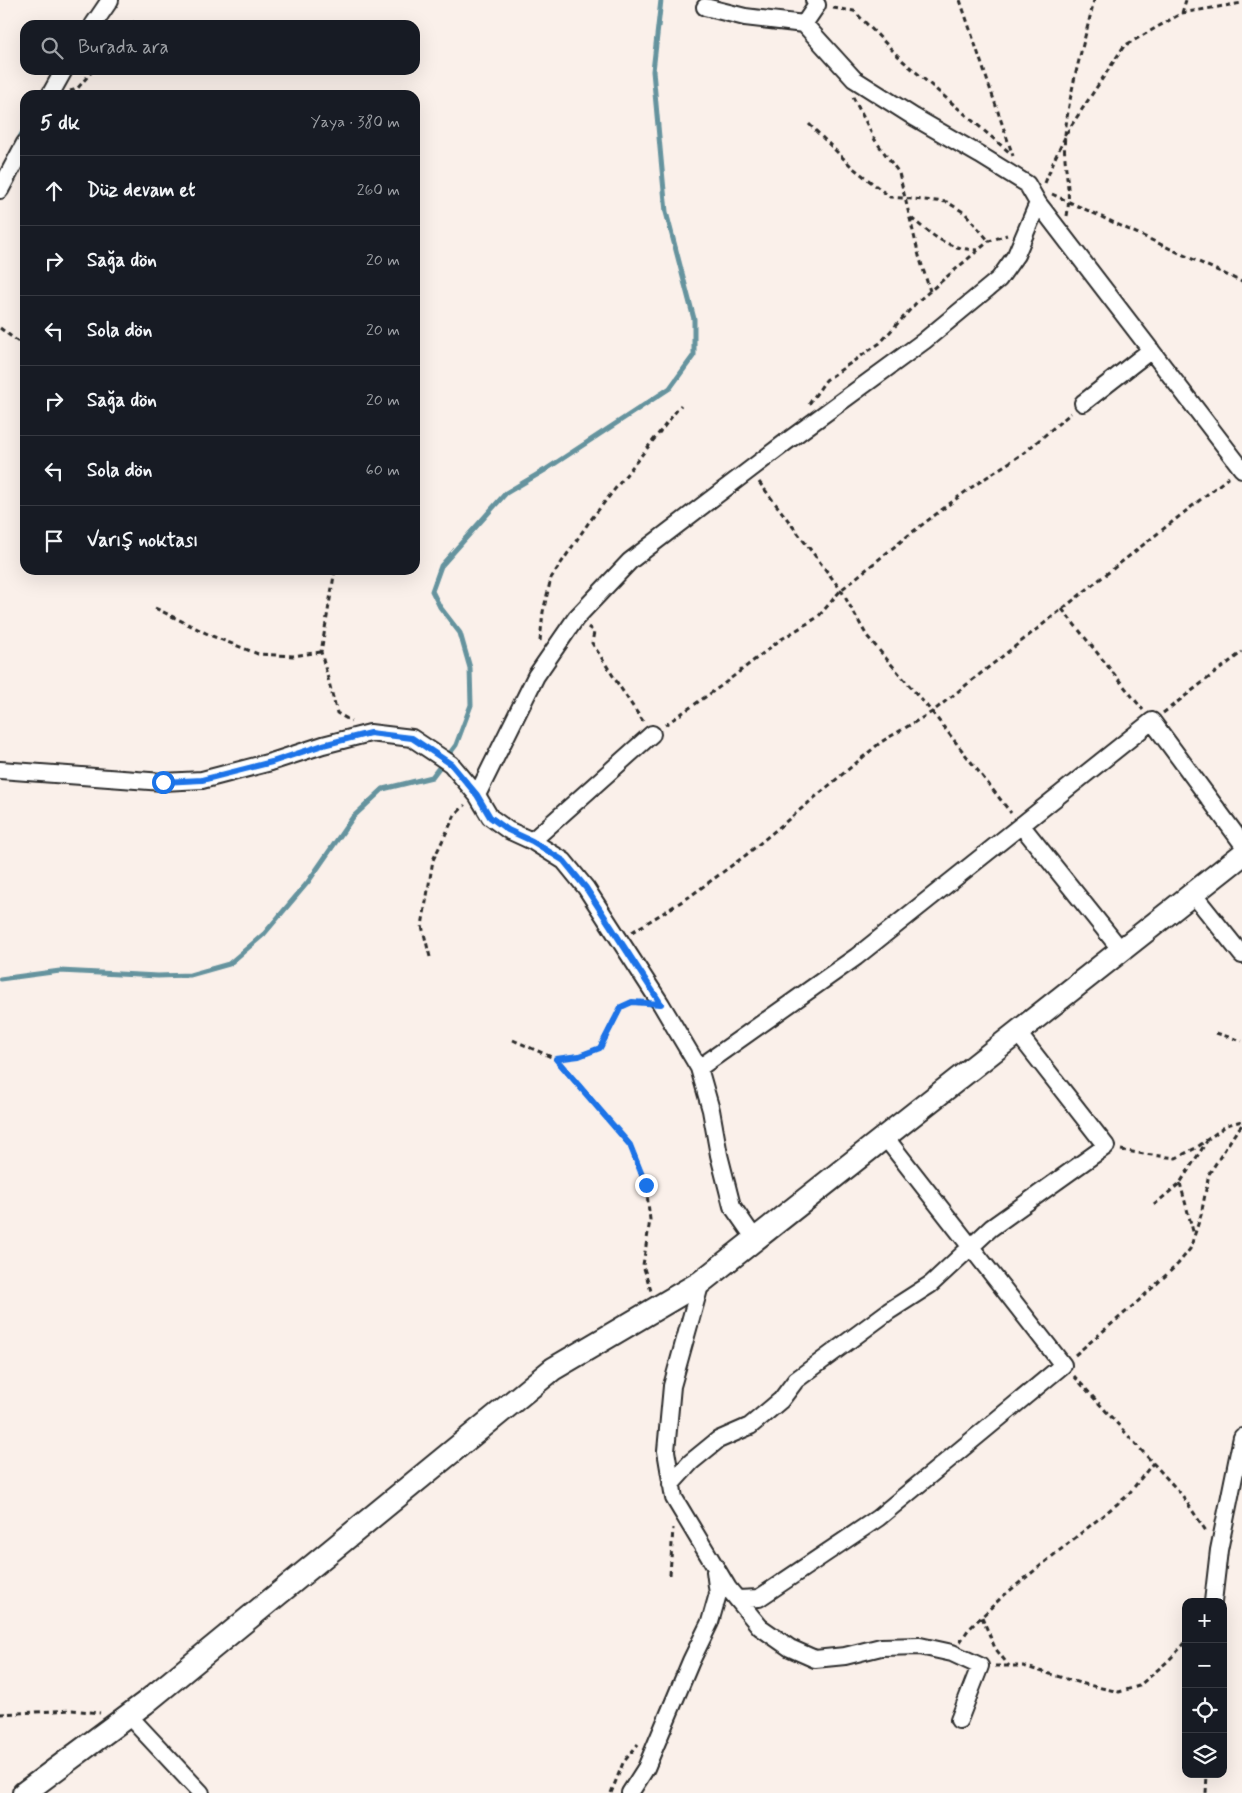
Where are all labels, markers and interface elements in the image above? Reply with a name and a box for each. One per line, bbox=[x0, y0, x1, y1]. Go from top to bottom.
search box bbox=[20, 20, 420, 75]
icon: search bbox=[38, 34, 66, 62]
text: Burada ara bbox=[78, 35, 169, 60]
text: 5 dk bbox=[40, 109, 80, 137]
text: Yaya · 380 m bbox=[310, 112, 400, 133]
icon: ahead bbox=[40, 177, 68, 205]
text: Düz devam et bbox=[87, 178, 195, 203]
text: 260 m bbox=[357, 180, 400, 201]
icon: right bbox=[40, 247, 68, 275]
text: Sağa dön bbox=[87, 248, 157, 273]
text: 20 m bbox=[366, 250, 400, 271]
icon: left bbox=[40, 317, 68, 345]
text: Sola dön bbox=[87, 318, 152, 343]
text: 20 m bbox=[366, 320, 400, 341]
icon: right bbox=[40, 387, 68, 415]
text: Sağa dön bbox=[87, 388, 157, 413]
text: 20 m bbox=[366, 390, 400, 411]
icon: left bbox=[40, 457, 68, 485]
text: Sola dön bbox=[87, 458, 152, 483]
text: 60 m bbox=[366, 460, 400, 481]
icon: arrive bbox=[40, 527, 68, 555]
text: Varış noktası bbox=[87, 528, 198, 553]
route start bbox=[152, 771, 175, 794]
route end bbox=[635, 1174, 658, 1197]
map controls bbox=[1182, 1598, 1227, 1778]
button: + bbox=[1182, 1598, 1227, 1643]
button: − bbox=[1182, 1643, 1227, 1688]
button: locate bbox=[1182, 1688, 1227, 1733]
button: layers bbox=[1182, 1733, 1227, 1778]

